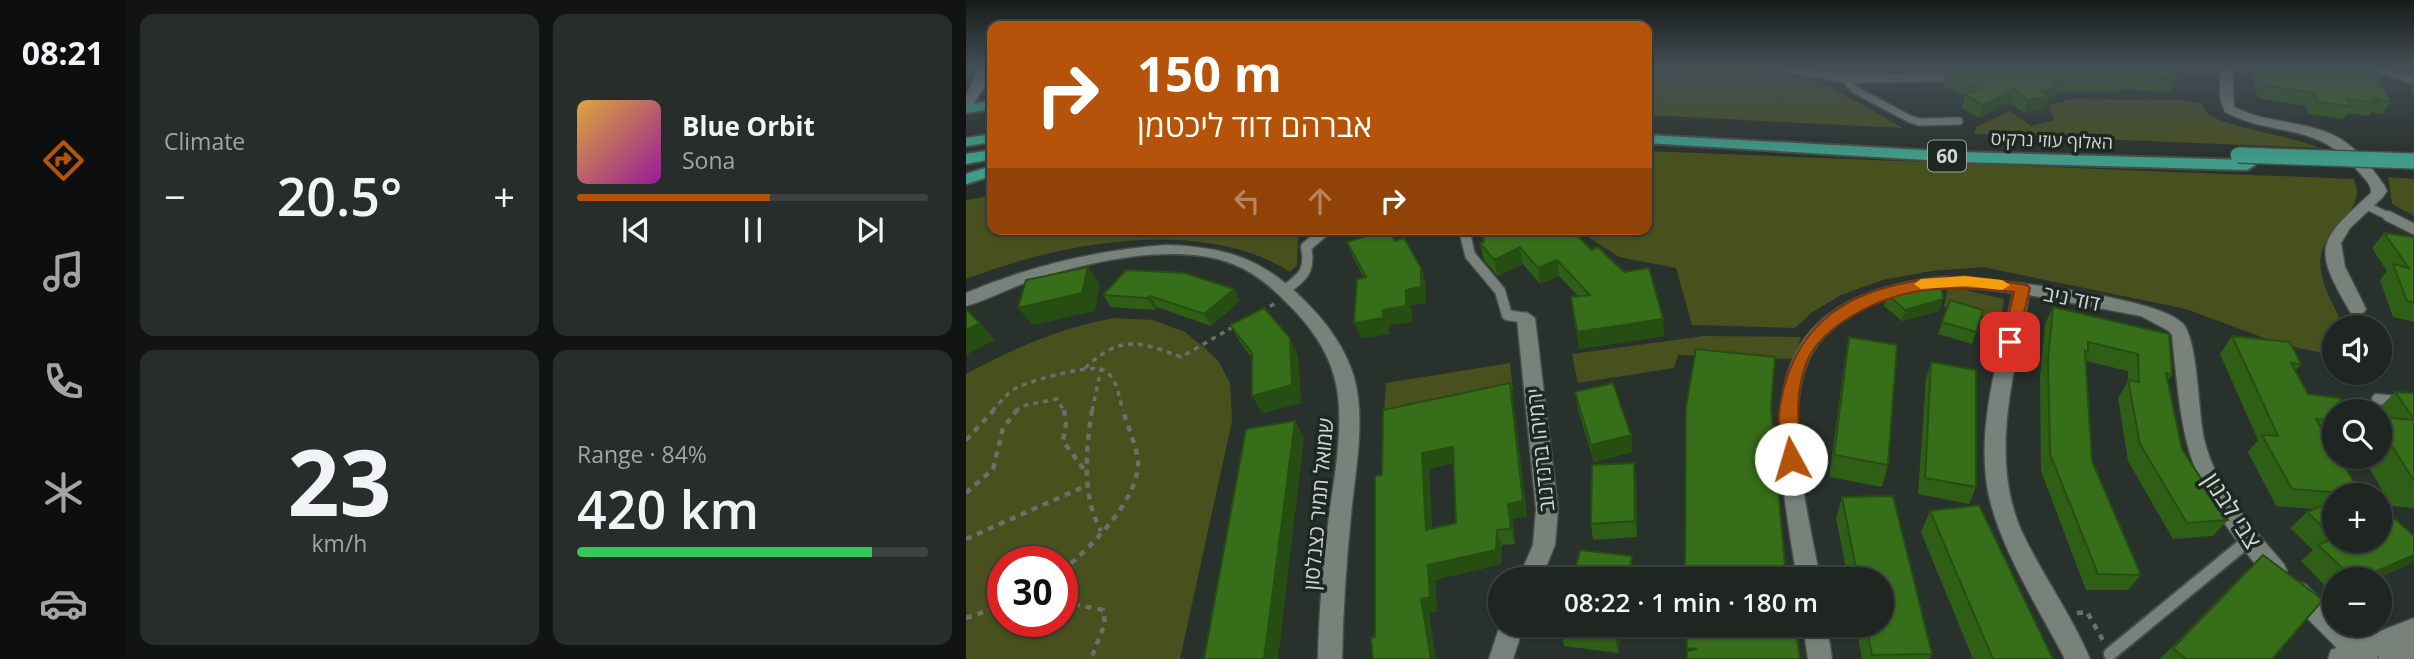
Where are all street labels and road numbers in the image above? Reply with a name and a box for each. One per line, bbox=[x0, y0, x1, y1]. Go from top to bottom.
street label: האלוף עוזי נרקיס bbox=[1990, 126, 2114, 154]
road number: 60 bbox=[1928, 140, 1966, 172]
street label: דוד ניב bbox=[2041, 279, 2103, 317]
street label: ירמיהו ברנדנוב bbox=[1520, 387, 1560, 513]
street label: שמואל תמיר כצנלסון bbox=[1297, 417, 1339, 591]
street label: צבי לבנון bbox=[2196, 466, 2270, 554]

